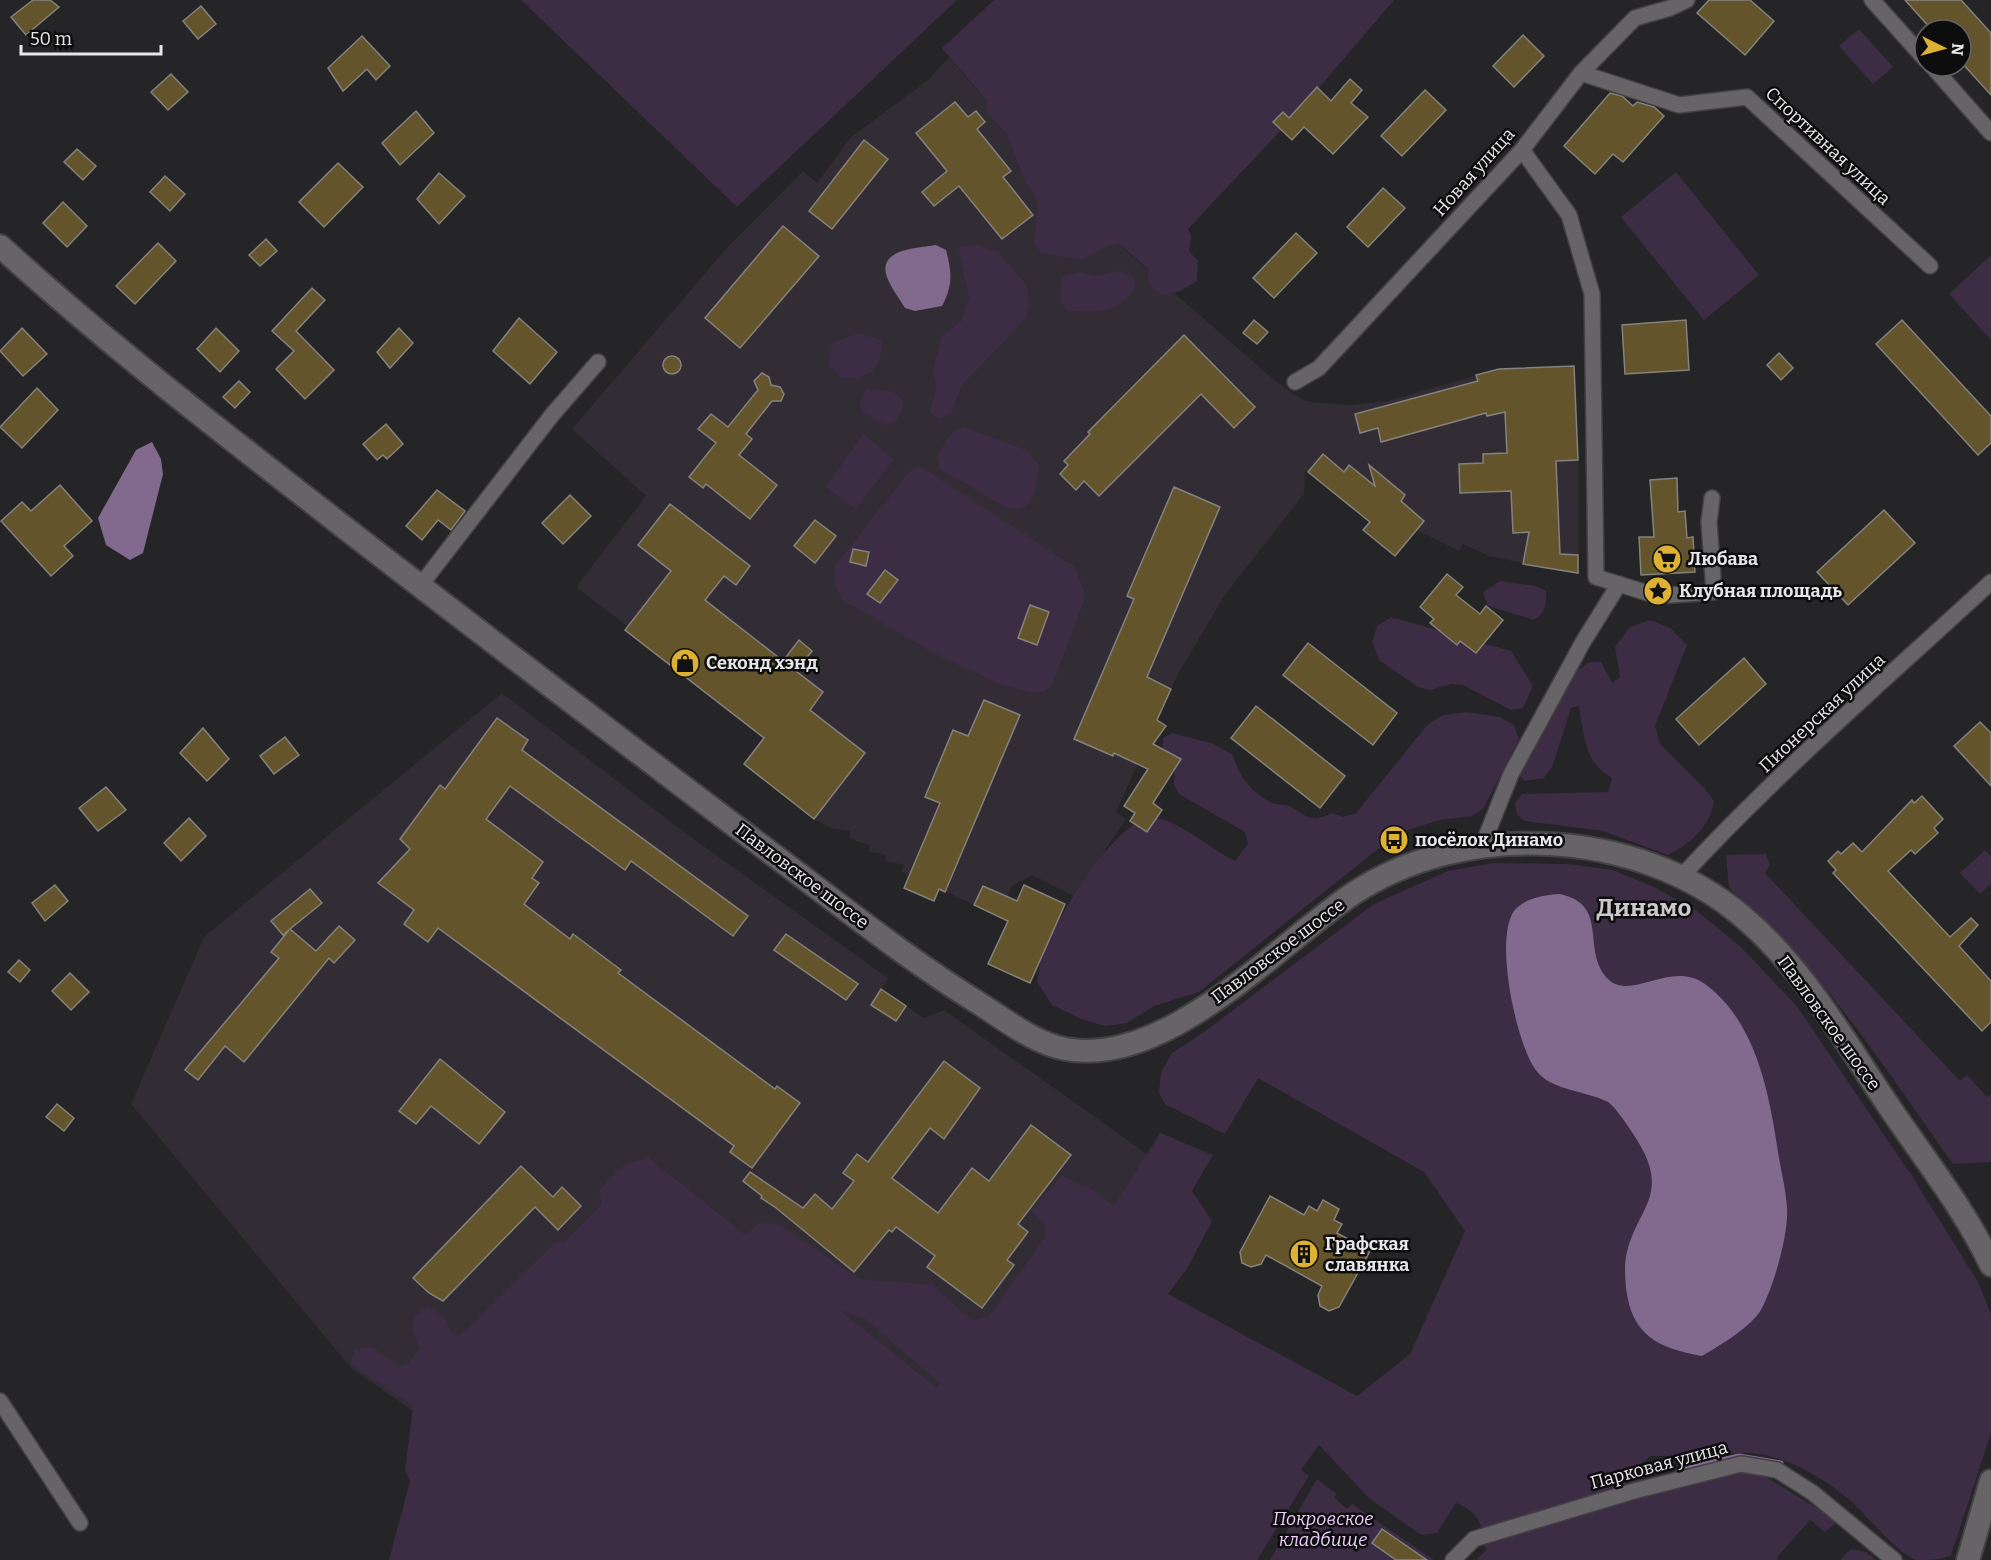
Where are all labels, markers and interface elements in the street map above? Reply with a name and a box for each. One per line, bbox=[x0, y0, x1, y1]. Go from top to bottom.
scale bar bbox=[21, 18, 160, 56]
north arrow bbox=[1913, 18, 1973, 78]
text: 50 m bbox=[30, 28, 72, 50]
text: N bbox=[1947, 42, 1967, 56]
street label: Спортивная улица bbox=[1761, 82, 1895, 210]
street label: Новая улица bbox=[1429, 123, 1519, 221]
supermarket icon: Любава bbox=[1651, 543, 1683, 575]
place label: Любава bbox=[1688, 548, 1758, 570]
place icon: Клубная площадь bbox=[1642, 575, 1674, 607]
place label: Клубная площадь bbox=[1679, 580, 1842, 602]
shop icon: Секонд хэнд bbox=[669, 647, 701, 679]
street label: Пионерская улица bbox=[1754, 649, 1890, 777]
place label: Секонд хэнд bbox=[706, 652, 818, 674]
street label: Павловское шоссе bbox=[731, 819, 873, 933]
bus stop icon: посёлок Динамо bbox=[1378, 824, 1410, 856]
place label: посёлок Динамо bbox=[1415, 829, 1563, 851]
street label: Павловское шоссе bbox=[1207, 894, 1349, 1008]
district label: Динамо bbox=[1597, 894, 1692, 922]
street label: Павловское шоссе bbox=[1773, 951, 1885, 1095]
place label: Графская славянка bbox=[1325, 1233, 1409, 1276]
building icon: Графская славянка bbox=[1288, 1238, 1320, 1270]
street label: Парковая улица bbox=[1588, 1436, 1730, 1494]
park label: Покровское кладбище bbox=[1273, 1508, 1373, 1551]

